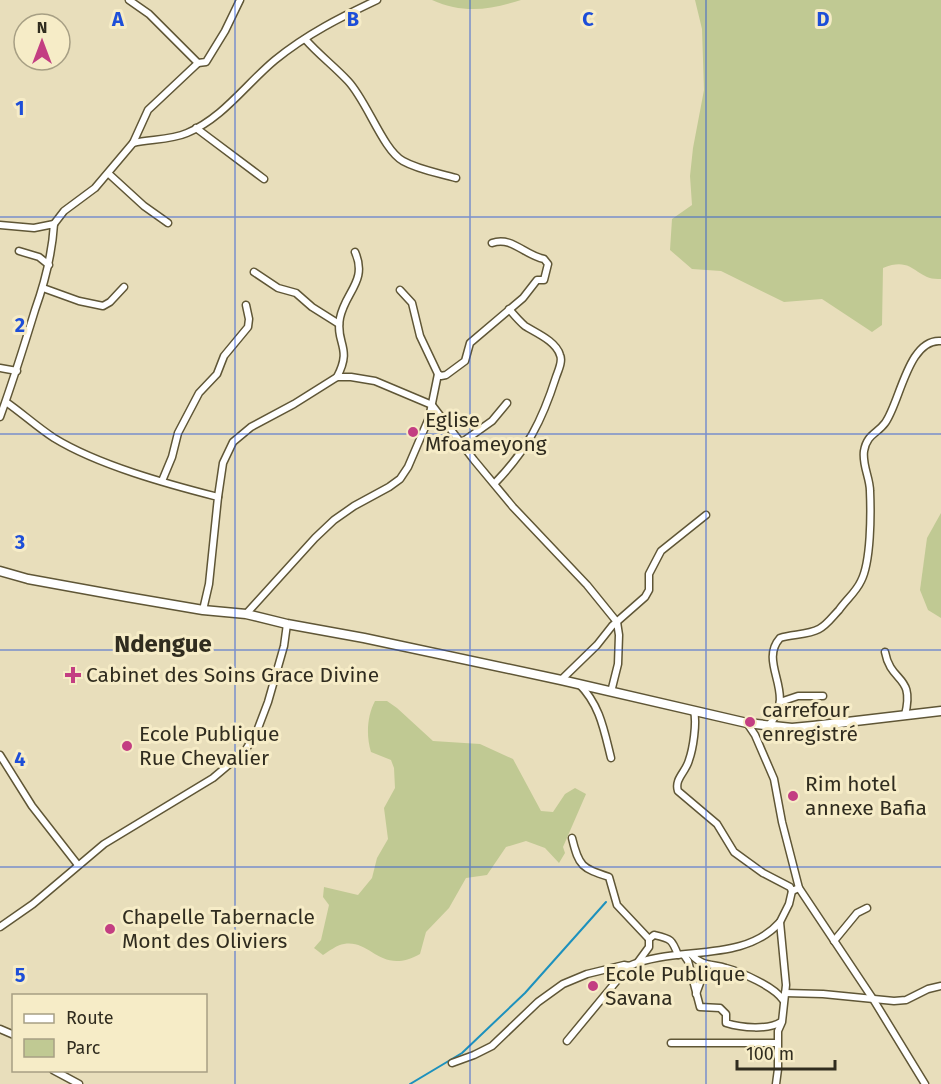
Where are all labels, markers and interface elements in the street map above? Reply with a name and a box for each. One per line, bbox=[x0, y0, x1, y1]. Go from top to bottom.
text: A bbox=[111, 7, 125, 31]
text: B bbox=[347, 7, 359, 31]
text: C bbox=[582, 7, 594, 31]
text: D bbox=[816, 7, 830, 31]
north arrow bbox=[12, 12, 72, 72]
text: N bbox=[37, 18, 47, 37]
text: 1 bbox=[15, 96, 25, 120]
text: 2 bbox=[15, 313, 25, 337]
place label: Eglise Mfoameyong bbox=[425, 407, 547, 457]
marker: Eglise Mfoameyong bbox=[406, 425, 420, 439]
text: 3 bbox=[14, 530, 25, 554]
district label: Ndengue bbox=[114, 630, 212, 658]
place label: Cabinet des Soins Grace Divine bbox=[86, 662, 379, 688]
marker: Cabinet des Soins Grace Divine bbox=[64, 666, 82, 684]
place label: carrefour enregistré bbox=[762, 697, 858, 747]
marker: carrefour enregistré bbox=[743, 715, 757, 729]
place label: Ecole Publique Rue Chevalier bbox=[139, 721, 279, 771]
marker: Ecole Publique Rue Chevalier bbox=[120, 739, 134, 753]
text: 4 bbox=[14, 747, 26, 771]
place label: Rim hotel annexe Bafia bbox=[805, 771, 927, 821]
marker: Rim hotel annexe Bafia bbox=[786, 789, 800, 803]
place label: Chapelle Tabernacle Mont des Oliviers bbox=[122, 904, 315, 954]
marker: Chapelle Tabernacle Mont des Oliviers bbox=[103, 922, 117, 936]
place label: Ecole Publique Savana bbox=[605, 961, 745, 1011]
text: 5 bbox=[15, 963, 26, 987]
marker: Ecole Publique Savana bbox=[586, 979, 600, 993]
legend bbox=[12, 994, 207, 1072]
text: Route bbox=[66, 1007, 114, 1029]
scale bar bbox=[737, 1033, 834, 1071]
text: Parc bbox=[66, 1037, 101, 1059]
text: 100 m bbox=[746, 1043, 794, 1065]

